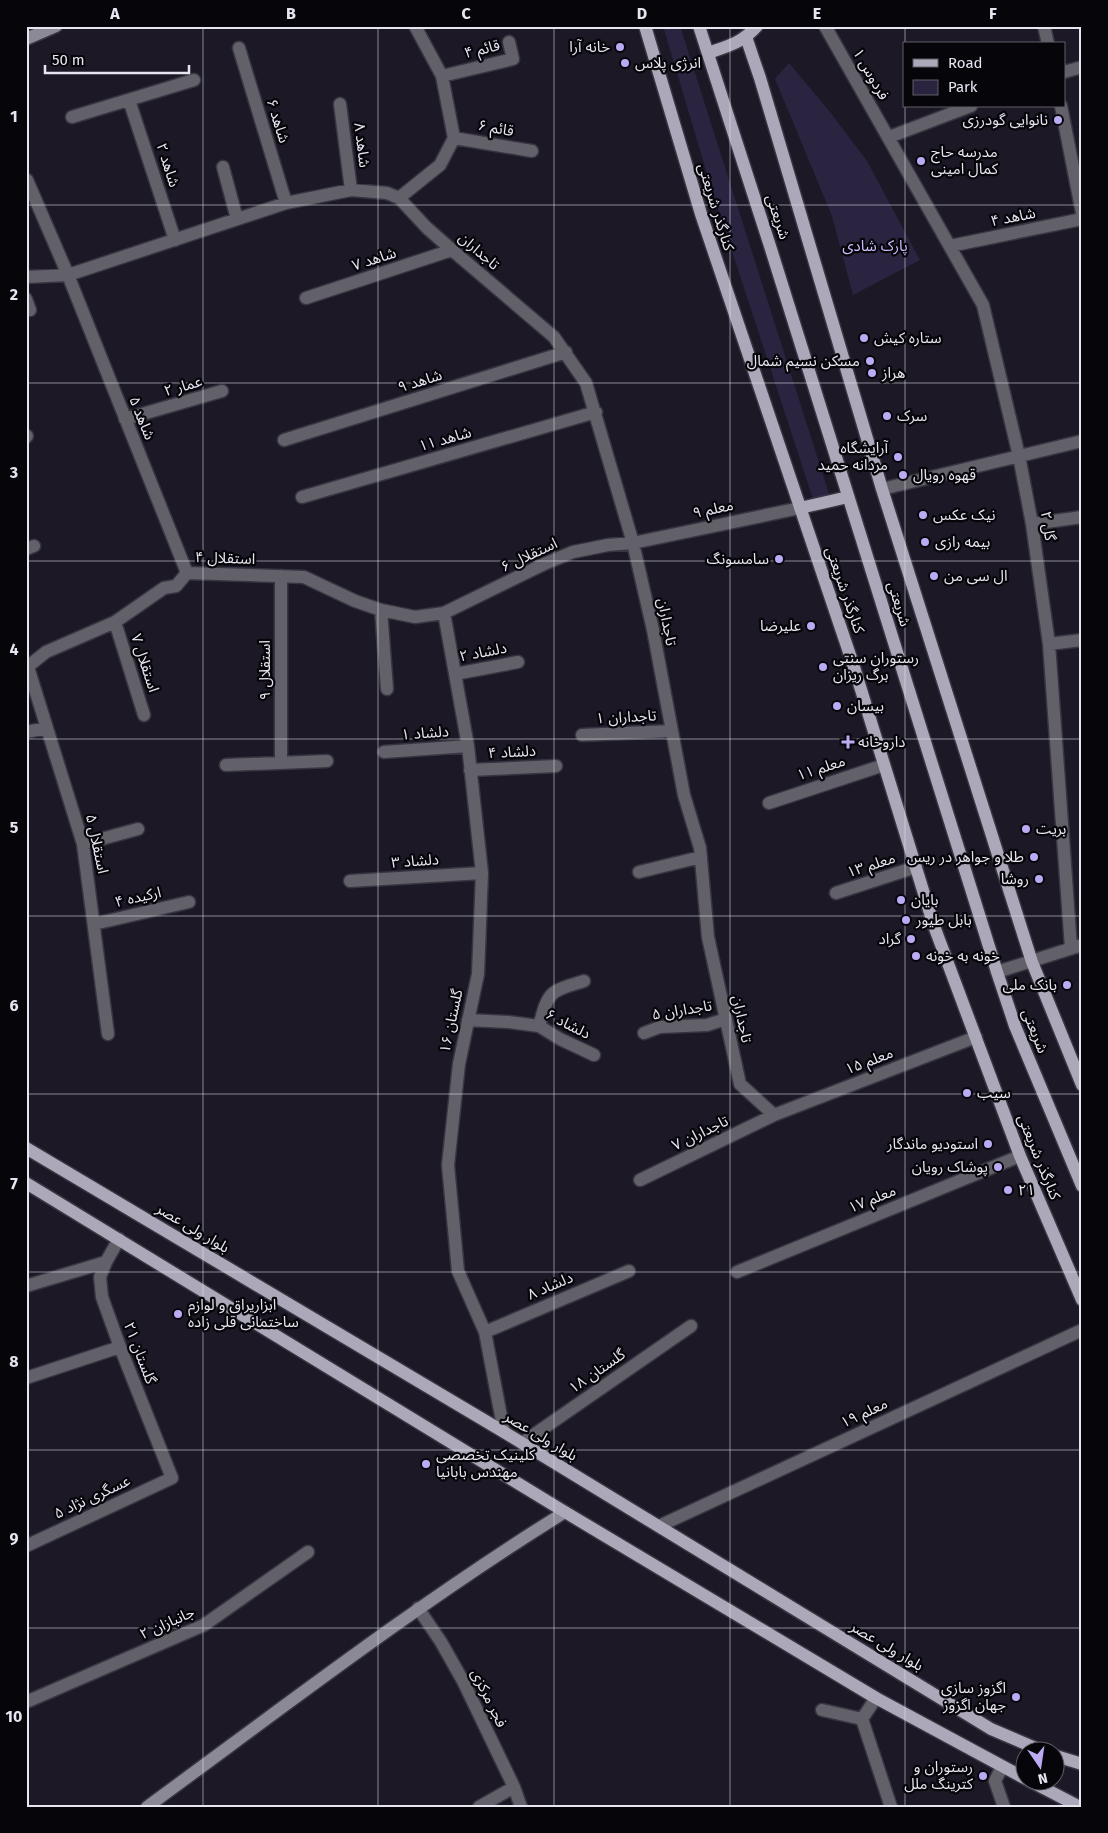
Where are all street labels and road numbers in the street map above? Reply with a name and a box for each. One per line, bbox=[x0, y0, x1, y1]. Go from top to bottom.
street label: قائم ۴ bbox=[462, 36, 502, 64]
street label: فردوس ۱ bbox=[849, 45, 893, 103]
street label: شاهد ۶ bbox=[263, 97, 293, 146]
street label: قائم ۶ bbox=[476, 116, 516, 142]
street label: شاهد ۸ bbox=[350, 121, 374, 169]
street label: شاهد ۲ bbox=[152, 141, 184, 190]
street label: کنارگذر شریعتی bbox=[694, 161, 738, 254]
street label: شریعتی bbox=[762, 192, 794, 242]
street label: شاهد ۴ bbox=[989, 204, 1037, 230]
street label: تاجداران bbox=[455, 228, 503, 274]
street label: شاهد ۷ bbox=[350, 243, 399, 275]
street label: شاهد ۹ bbox=[396, 366, 445, 396]
street label: عمار ۲ bbox=[162, 372, 204, 400]
street label: شاهد ۵ bbox=[125, 394, 159, 443]
street label: شاهد ۱۱ bbox=[417, 423, 474, 455]
street label: معلم ۹ bbox=[691, 496, 735, 524]
street label: گل ۲ bbox=[1037, 510, 1059, 543]
street label: استقلال ۶ bbox=[498, 534, 560, 576]
street label: کنارگذر شریعتی bbox=[822, 544, 868, 636]
street label: استقلال ۴ bbox=[195, 548, 255, 568]
street label: شریعتی bbox=[884, 579, 914, 629]
street label: تاجداران bbox=[654, 597, 680, 647]
street label: استقلال ۷ bbox=[127, 632, 163, 694]
street label: دلشاد ۲ bbox=[458, 639, 508, 665]
street label: استقلال ۹ bbox=[256, 640, 274, 700]
street label: تاجداران ۱ bbox=[595, 706, 657, 728]
street label: دلشاد ۱ bbox=[400, 722, 450, 744]
street label: دلشاد ۴ bbox=[488, 742, 536, 762]
street label: معلم ۱۱ bbox=[795, 752, 848, 786]
street label: استقلال ۵ bbox=[82, 813, 112, 875]
street label: معلم ۱۳ bbox=[845, 849, 898, 883]
street label: دلشاد ۳ bbox=[390, 850, 440, 872]
street label: ارکیده ۴ bbox=[113, 883, 163, 911]
street label: گلستان ۱۶ bbox=[435, 987, 467, 1055]
street label: تاجداران bbox=[728, 994, 756, 1044]
street label: تاجداران ۵ bbox=[651, 996, 713, 1024]
street label: دلشاد ۶ bbox=[543, 1005, 593, 1043]
street label: شریعتی bbox=[1018, 1006, 1052, 1056]
street label: معلم ۱۵ bbox=[843, 1044, 896, 1080]
street label: تاجداران ۷ bbox=[669, 1112, 731, 1154]
street label: کنارگذر شریعتی bbox=[1014, 1112, 1065, 1203]
street label: معلم ۱۷ bbox=[846, 1181, 899, 1219]
street label: بلوار ولی عصر bbox=[152, 1199, 233, 1257]
street label: دلشاد ۸ bbox=[524, 1268, 576, 1304]
street label: گلستان ۲۱ bbox=[120, 1320, 160, 1387]
street label: گلستان ۱۸ bbox=[565, 1345, 629, 1397]
street label: معلم ۱۹ bbox=[838, 1394, 891, 1433]
street label: بلوار ولی عصر bbox=[500, 1407, 581, 1465]
street label: عسگری نژاد ۵ bbox=[51, 1471, 133, 1523]
street label: جانبازان ۲ bbox=[137, 1603, 197, 1643]
street label: بلوار ولی عصر bbox=[846, 1617, 927, 1675]
street label: فجر مرکزی bbox=[467, 1666, 511, 1730]

